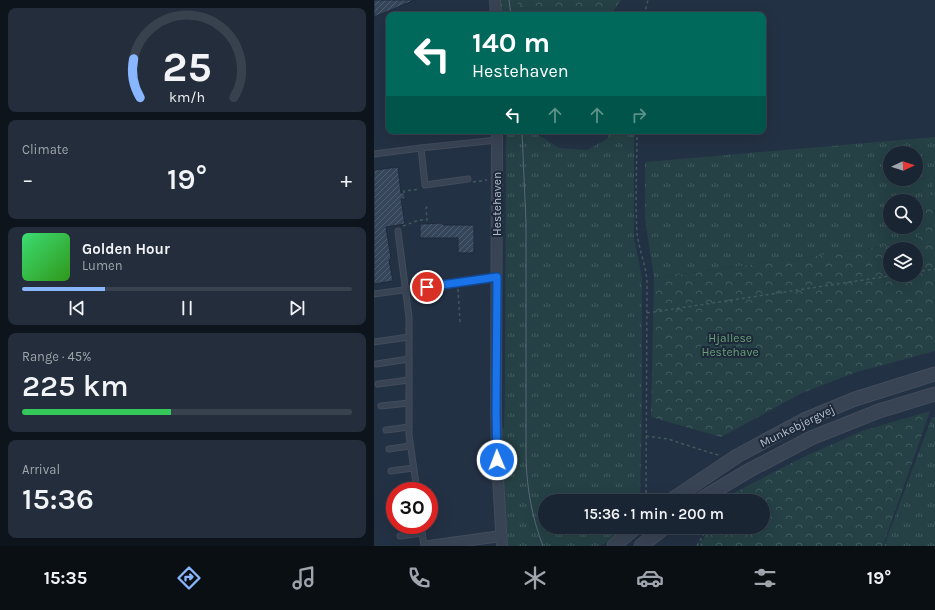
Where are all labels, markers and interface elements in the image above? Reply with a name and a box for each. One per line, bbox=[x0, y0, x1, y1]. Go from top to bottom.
text: 140 m bbox=[472, 26, 550, 59]
icon: left bbox=[406, 28, 458, 80]
text: 25 bbox=[162, 43, 212, 91]
text: Hestehaven bbox=[472, 60, 569, 82]
text: km/h bbox=[169, 89, 205, 106]
icon: left bbox=[502, 104, 524, 126]
icon: ahead bbox=[544, 104, 566, 126]
icon: ahead bbox=[586, 104, 608, 126]
icon: right bbox=[628, 104, 650, 126]
text: Climate bbox=[22, 142, 68, 157]
north arrow bbox=[883, 146, 923, 186]
map controls bbox=[883, 146, 923, 282]
text: 19° bbox=[167, 161, 207, 197]
text: − bbox=[22, 167, 34, 193]
text: + bbox=[340, 167, 352, 193]
street label: Hestehaven bbox=[490, 172, 504, 236]
button: search bbox=[883, 194, 923, 234]
text: Golden Hour bbox=[82, 240, 170, 258]
button: layers bbox=[883, 242, 923, 282]
text: Lumen bbox=[82, 258, 123, 273]
pin bbox=[410, 270, 444, 304]
icon: arrive bbox=[416, 276, 438, 298]
icon: previous bbox=[66, 297, 88, 319]
icon: pause bbox=[176, 297, 198, 319]
icon: next bbox=[286, 297, 308, 319]
park label: Hjallese Hestehave bbox=[701, 331, 759, 359]
text: Range · 45% bbox=[22, 349, 92, 364]
text: 225 km bbox=[22, 368, 129, 404]
street label: Munkebjergvej bbox=[757, 402, 837, 450]
position arrow bbox=[476, 439, 518, 481]
text: Arrival bbox=[22, 462, 60, 477]
text: 15:36 bbox=[22, 481, 94, 517]
speed limit sign: 30 bbox=[386, 482, 438, 534]
text: 15:36 · 1 min · 200 m bbox=[584, 505, 724, 523]
icon: directions bbox=[175, 564, 203, 592]
icon: music bbox=[290, 564, 318, 592]
icon: phone bbox=[405, 564, 433, 592]
icon: climate bbox=[521, 564, 549, 592]
icon: car bbox=[636, 564, 664, 592]
icon: filters bbox=[751, 564, 779, 592]
text: 15:35 bbox=[44, 567, 87, 589]
text: 19° bbox=[867, 567, 891, 589]

